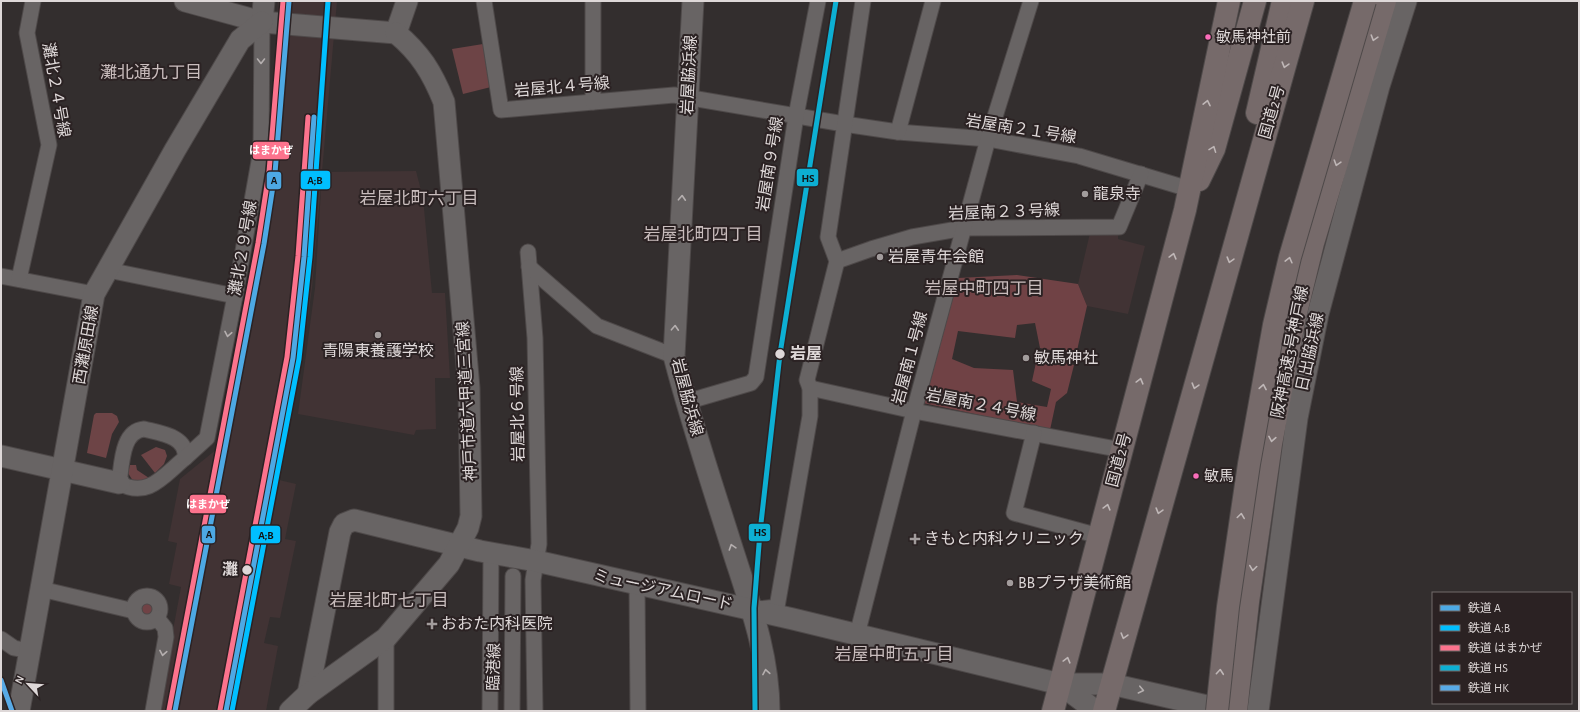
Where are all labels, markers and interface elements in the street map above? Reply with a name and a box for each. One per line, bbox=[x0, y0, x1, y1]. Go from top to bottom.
place label: 敏馬神社前 bbox=[1216, 29, 1291, 45]
marker: 敏馬神社前 bbox=[1203, 32, 1213, 42]
street label: 岩屋脇浜線 bbox=[678, 35, 699, 115]
one-way arrow bbox=[1370, 35, 1379, 42]
street label: 灘北２４号線 bbox=[40, 41, 73, 139]
one-way arrow bbox=[257, 58, 265, 64]
one-way arrow bbox=[1281, 62, 1290, 69]
district label: 灘北通九丁目 bbox=[100, 63, 202, 81]
street label: 岩屋北４号線 bbox=[513, 74, 611, 99]
street label: 国道2号 bbox=[1256, 83, 1287, 141]
one-way arrow bbox=[1203, 100, 1211, 106]
street label: 岩屋南２１号線 bbox=[964, 111, 1078, 146]
street label: 岩屋南９号線 bbox=[754, 115, 785, 213]
line badge: はまかぜ bbox=[252, 141, 290, 160]
text: はまかぜ bbox=[249, 144, 293, 156]
one-way arrow bbox=[1209, 146, 1217, 153]
one-way arrow bbox=[1333, 159, 1342, 166]
line badge: HS bbox=[796, 168, 819, 187]
line badge: A;B bbox=[300, 170, 331, 190]
line badge: A bbox=[266, 171, 282, 190]
text: HS bbox=[801, 173, 815, 184]
text: A bbox=[271, 175, 278, 186]
text: A;B bbox=[307, 175, 323, 186]
place label: 龍泉寺 bbox=[1093, 185, 1141, 202]
district label: 岩屋北町六丁目 bbox=[360, 189, 479, 207]
marker: 龍泉寺 bbox=[1080, 189, 1090, 199]
one-way arrow bbox=[678, 195, 686, 201]
street label: 灘北２９号線 bbox=[226, 199, 259, 297]
street label: 岩屋南２３号線 bbox=[948, 201, 1060, 222]
district label: 岩屋北町四丁目 bbox=[644, 225, 763, 243]
place label: 岩屋青年会館 bbox=[888, 248, 984, 265]
marker: 岩屋青年会館 bbox=[875, 252, 885, 262]
one-way arrow bbox=[1168, 252, 1177, 259]
one-way arrow bbox=[1226, 257, 1235, 264]
one-way arrow bbox=[1284, 257, 1293, 264]
district label: 岩屋中町四丁目 bbox=[925, 280, 1044, 297]
street label: 阪神高速3号神戸線 bbox=[1268, 284, 1311, 420]
street label: 西灘原田線 bbox=[70, 304, 101, 386]
street label: 岩屋南１号線 bbox=[889, 309, 930, 406]
street label: 日出脇浜線 bbox=[1293, 311, 1326, 393]
street label: 神戸市道六甲道三宮線 bbox=[454, 321, 479, 481]
one-way arrow bbox=[671, 325, 680, 331]
marker: 青陽東養護学校 bbox=[373, 330, 383, 340]
one-way arrow bbox=[224, 331, 232, 337]
place label: 青陽東養護学校 bbox=[322, 342, 434, 359]
place label: 岩屋 bbox=[790, 345, 822, 362]
marker: 岩屋 bbox=[773, 347, 787, 361]
place label: 敏馬神社 bbox=[1034, 349, 1098, 366]
marker: 敏馬神社 bbox=[1021, 353, 1031, 363]
street label: 岩屋脇浜線 bbox=[669, 356, 706, 438]
street label: 岩屋北６号線 bbox=[508, 366, 527, 462]
one-way arrow bbox=[1135, 378, 1144, 385]
one-way arrow bbox=[1191, 382, 1200, 389]
one-way arrow bbox=[1258, 384, 1267, 390]
street label: 岩屋南２４号線 bbox=[924, 385, 1038, 424]
street label: 国道2号 bbox=[1103, 431, 1134, 489]
one-way arrow bbox=[1269, 436, 1277, 442]
place label: 敏馬 bbox=[1204, 468, 1234, 484]
marker: 敏馬 bbox=[1191, 471, 1201, 481]
line badge: はまかぜ bbox=[189, 494, 227, 514]
text: はまかぜ bbox=[186, 498, 230, 510]
one-way arrow bbox=[1102, 504, 1111, 511]
one-way arrow bbox=[1156, 507, 1164, 514]
one-way arrow bbox=[1236, 512, 1245, 519]
line badge: HS bbox=[748, 523, 771, 542]
line badge: A bbox=[201, 525, 216, 544]
line badge: A;B bbox=[250, 525, 281, 544]
text: HS bbox=[753, 527, 767, 538]
text: A bbox=[206, 529, 213, 540]
text: A;B bbox=[258, 530, 274, 541]
place label: きもと内科クリニック bbox=[924, 530, 1084, 547]
marker: きもと内科クリニック bbox=[909, 533, 921, 545]
one-way arrow bbox=[728, 544, 737, 551]
place label: 灘 bbox=[222, 561, 238, 578]
marker: 灘 bbox=[240, 563, 254, 577]
one-way arrow bbox=[1249, 565, 1258, 571]
street label: ミュージアムロード bbox=[592, 567, 734, 613]
place label: BBプラザ美術館 bbox=[1018, 574, 1131, 591]
marker: BBプラザ美術館 bbox=[1005, 578, 1015, 588]
district label: 岩屋北町七丁目 bbox=[330, 591, 449, 609]
legend bbox=[1432, 592, 1572, 704]
text: 鉄道 A bbox=[1468, 601, 1501, 614]
place label: おおた内科医院 bbox=[441, 615, 553, 632]
marker: おおた内科医院 bbox=[426, 618, 438, 630]
text: 鉄道 A;B bbox=[1468, 621, 1510, 634]
one-way arrow bbox=[1120, 632, 1129, 639]
text: 鉄道 はまかぜ bbox=[1468, 641, 1542, 654]
street label: 臨港線 bbox=[485, 643, 502, 691]
district label: 岩屋中町五丁目 bbox=[835, 646, 954, 663]
one-way arrow bbox=[160, 650, 168, 656]
one-way arrow bbox=[1062, 657, 1071, 664]
text: 鉄道 HS bbox=[1468, 661, 1508, 674]
north arrow bbox=[8, 664, 48, 704]
one-way arrow bbox=[762, 669, 771, 675]
one-way arrow bbox=[1216, 669, 1225, 675]
text: N bbox=[13, 674, 26, 686]
text: 鉄道 HK bbox=[1468, 681, 1509, 694]
one-way arrow bbox=[1137, 686, 1144, 694]

